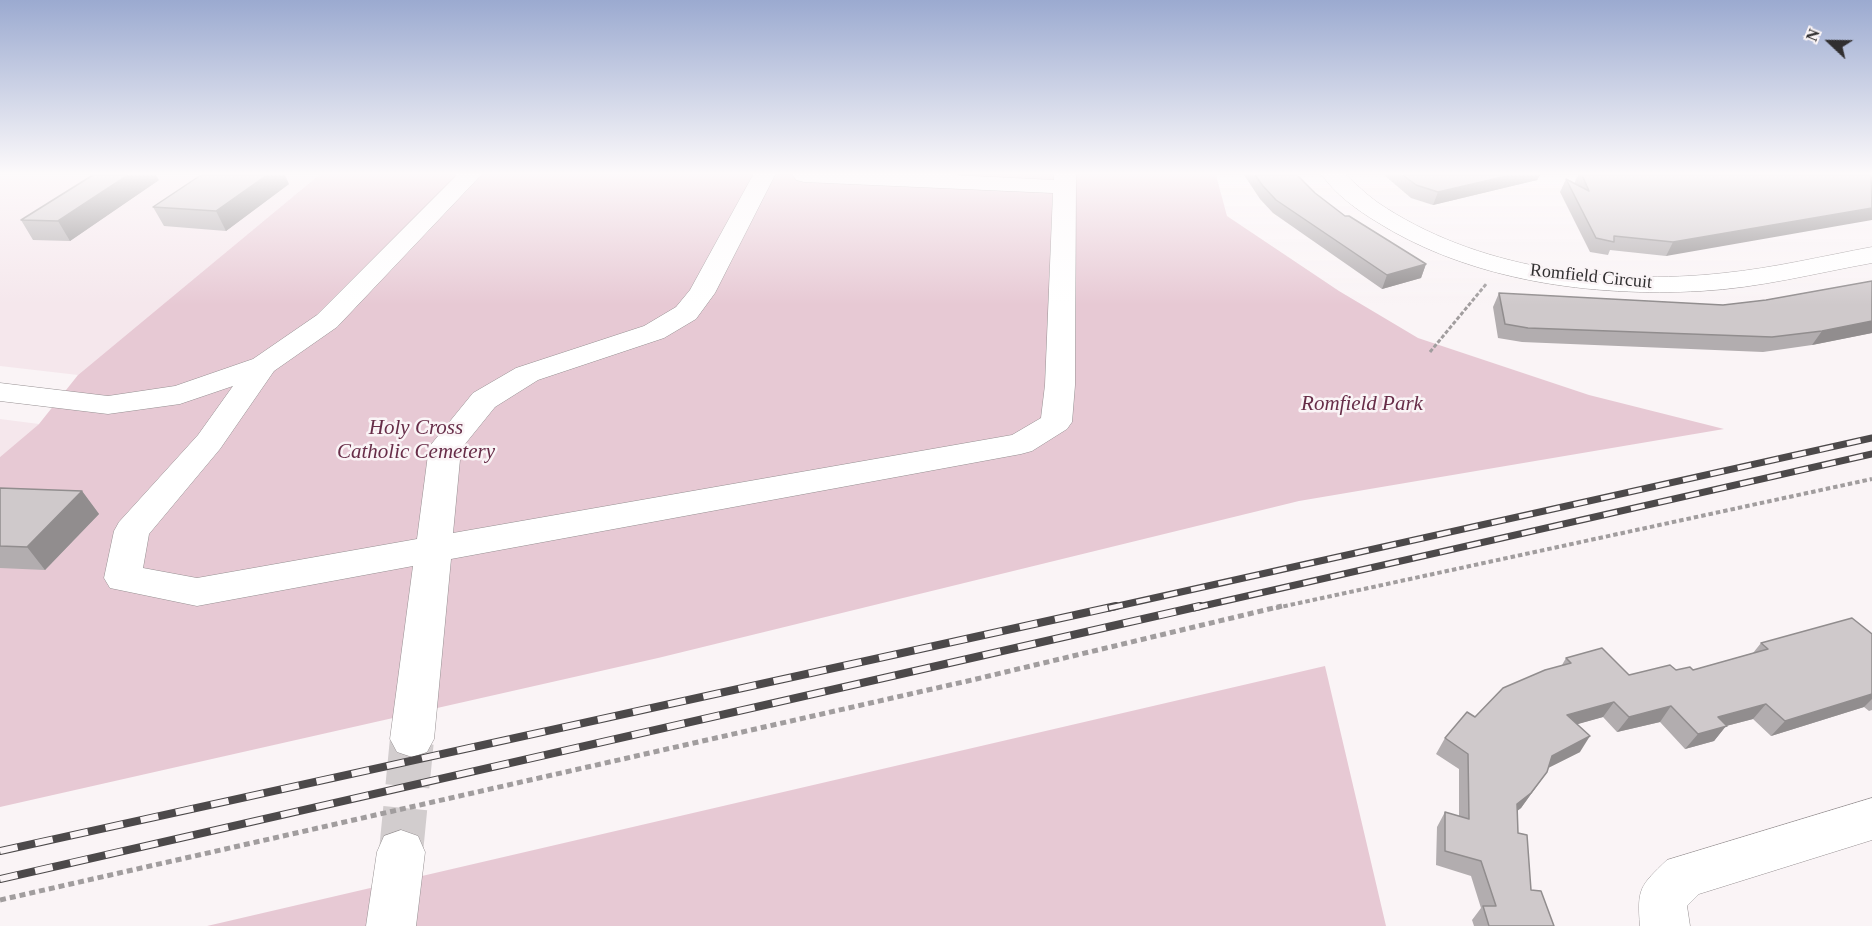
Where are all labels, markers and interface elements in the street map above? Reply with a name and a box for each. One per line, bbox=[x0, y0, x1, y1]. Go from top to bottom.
north arrow bbox=[1800, 12, 1860, 72]
text: N bbox=[1803, 27, 1823, 44]
street label: Romfield Circuit bbox=[1529, 260, 1653, 294]
park label: Romfield Park bbox=[1301, 391, 1423, 417]
park label: Holy Cross Catholic Cemetery bbox=[337, 415, 495, 465]

